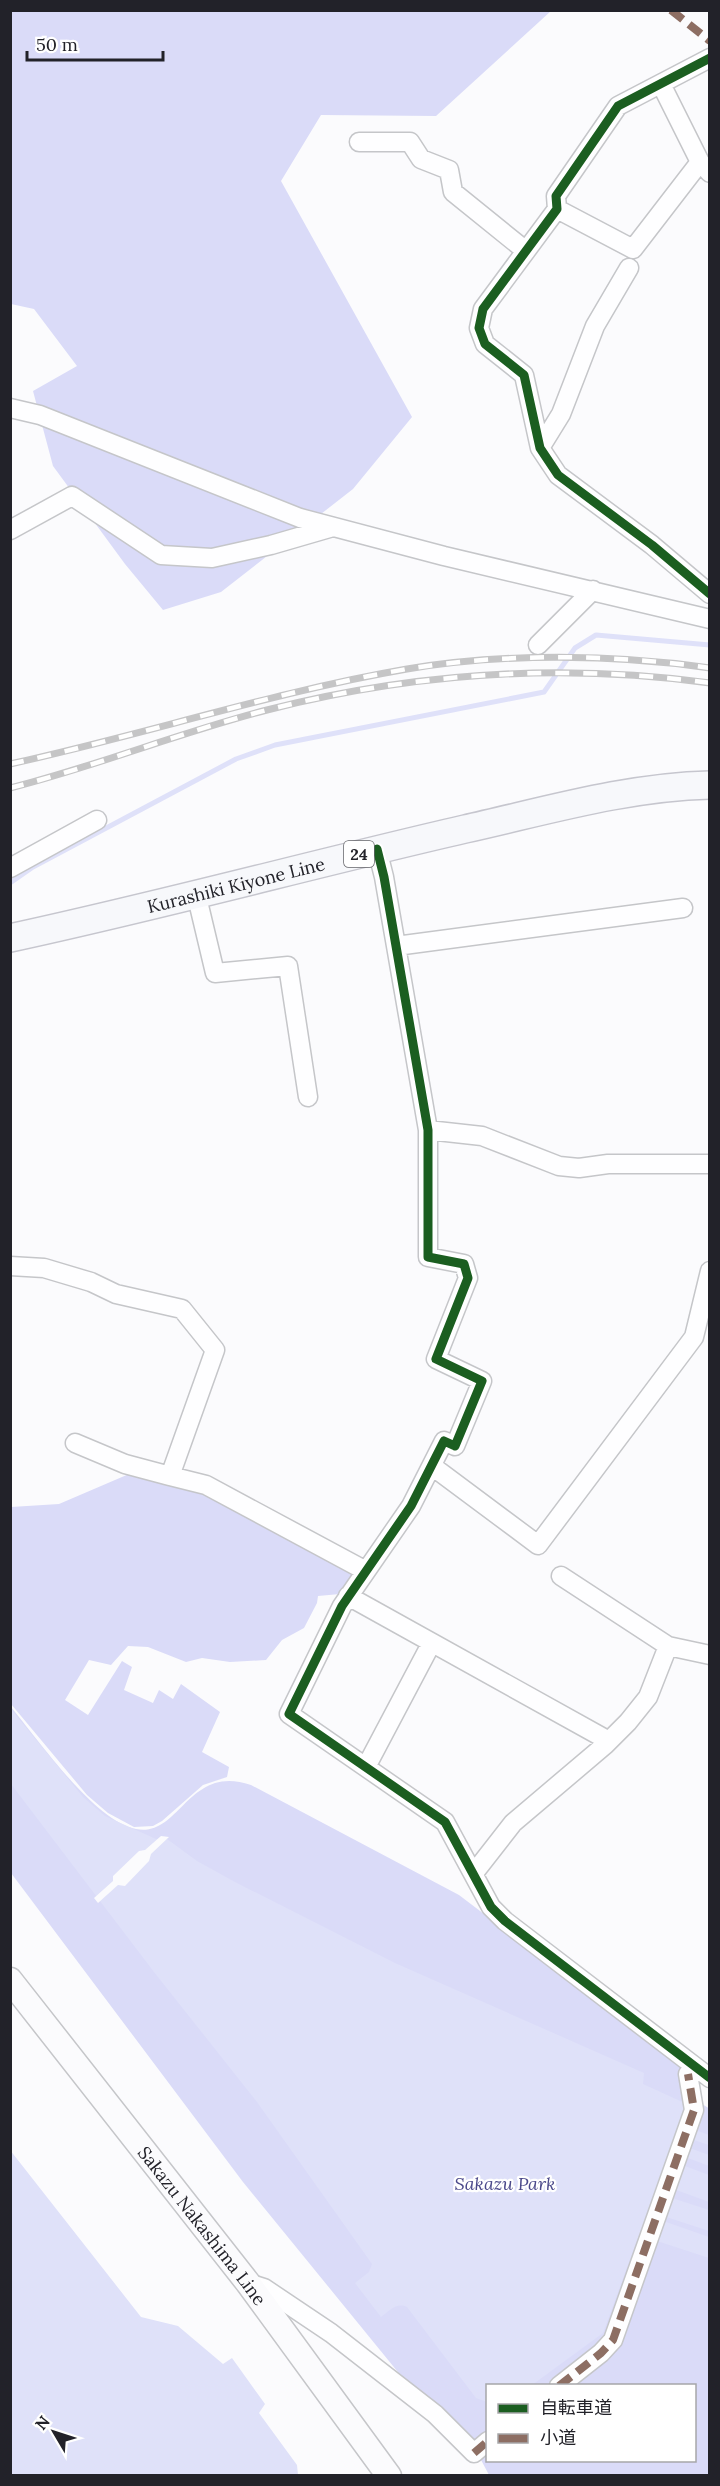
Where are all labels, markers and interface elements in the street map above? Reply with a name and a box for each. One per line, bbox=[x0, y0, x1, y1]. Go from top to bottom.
scale bar bbox=[27, 24, 164, 62]
text: 50 m bbox=[36, 33, 78, 56]
road number: 24 bbox=[344, 841, 374, 867]
street label: Kurashiki Kiyone Line bbox=[145, 852, 327, 918]
street label: Sakazu Nakashima Line bbox=[133, 2141, 272, 2310]
park label: Sakazu Park bbox=[455, 2172, 555, 2195]
legend bbox=[486, 2384, 696, 2462]
text: 自転車道 bbox=[540, 2396, 612, 2419]
north arrow bbox=[24, 2402, 84, 2462]
text: N bbox=[31, 2411, 54, 2434]
text: 小道 bbox=[540, 2426, 576, 2449]

